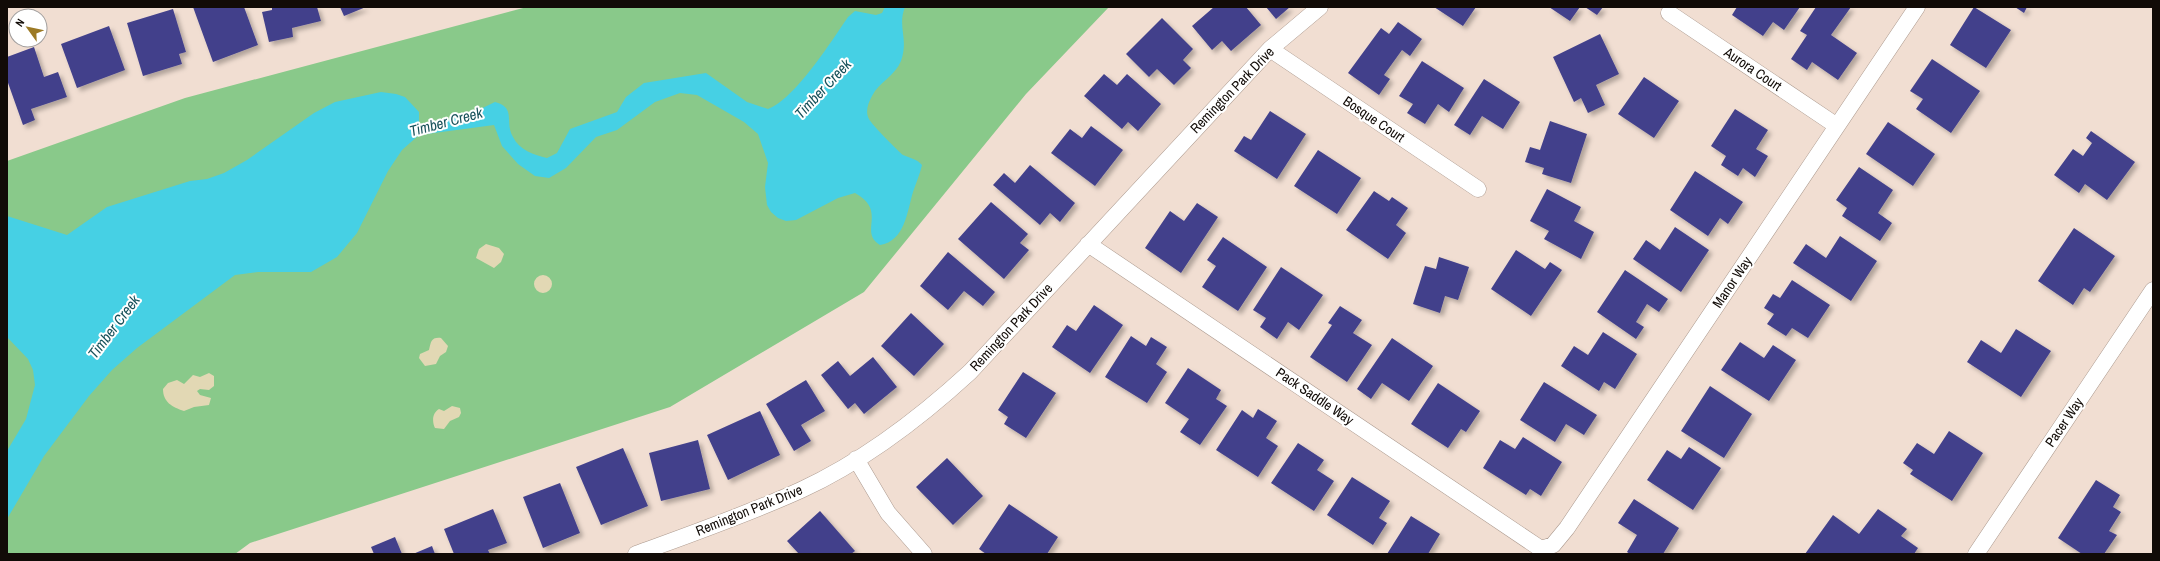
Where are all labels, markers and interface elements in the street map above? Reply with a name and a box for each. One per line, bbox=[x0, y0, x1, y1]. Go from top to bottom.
north arrow bbox=[8, 8, 48, 48]
text: N bbox=[12, 16, 27, 29]
street label: Remington Park Drive bbox=[1186, 43, 1278, 137]
street label: Aurora Court bbox=[1720, 43, 1785, 95]
water label: Timber Creek bbox=[790, 54, 856, 123]
street label: Bosque Court bbox=[1340, 92, 1408, 146]
water label: Timber Creek bbox=[407, 101, 485, 141]
street label: Manor Way bbox=[1708, 253, 1756, 311]
street label: Remington Park Drive bbox=[966, 279, 1056, 375]
water label: Timber Creek bbox=[83, 290, 145, 363]
street label: Pack Saddle Way bbox=[1273, 363, 1358, 429]
street label: Pacer Way bbox=[2041, 394, 2087, 450]
street label: Remington Park Drive bbox=[693, 480, 805, 540]

